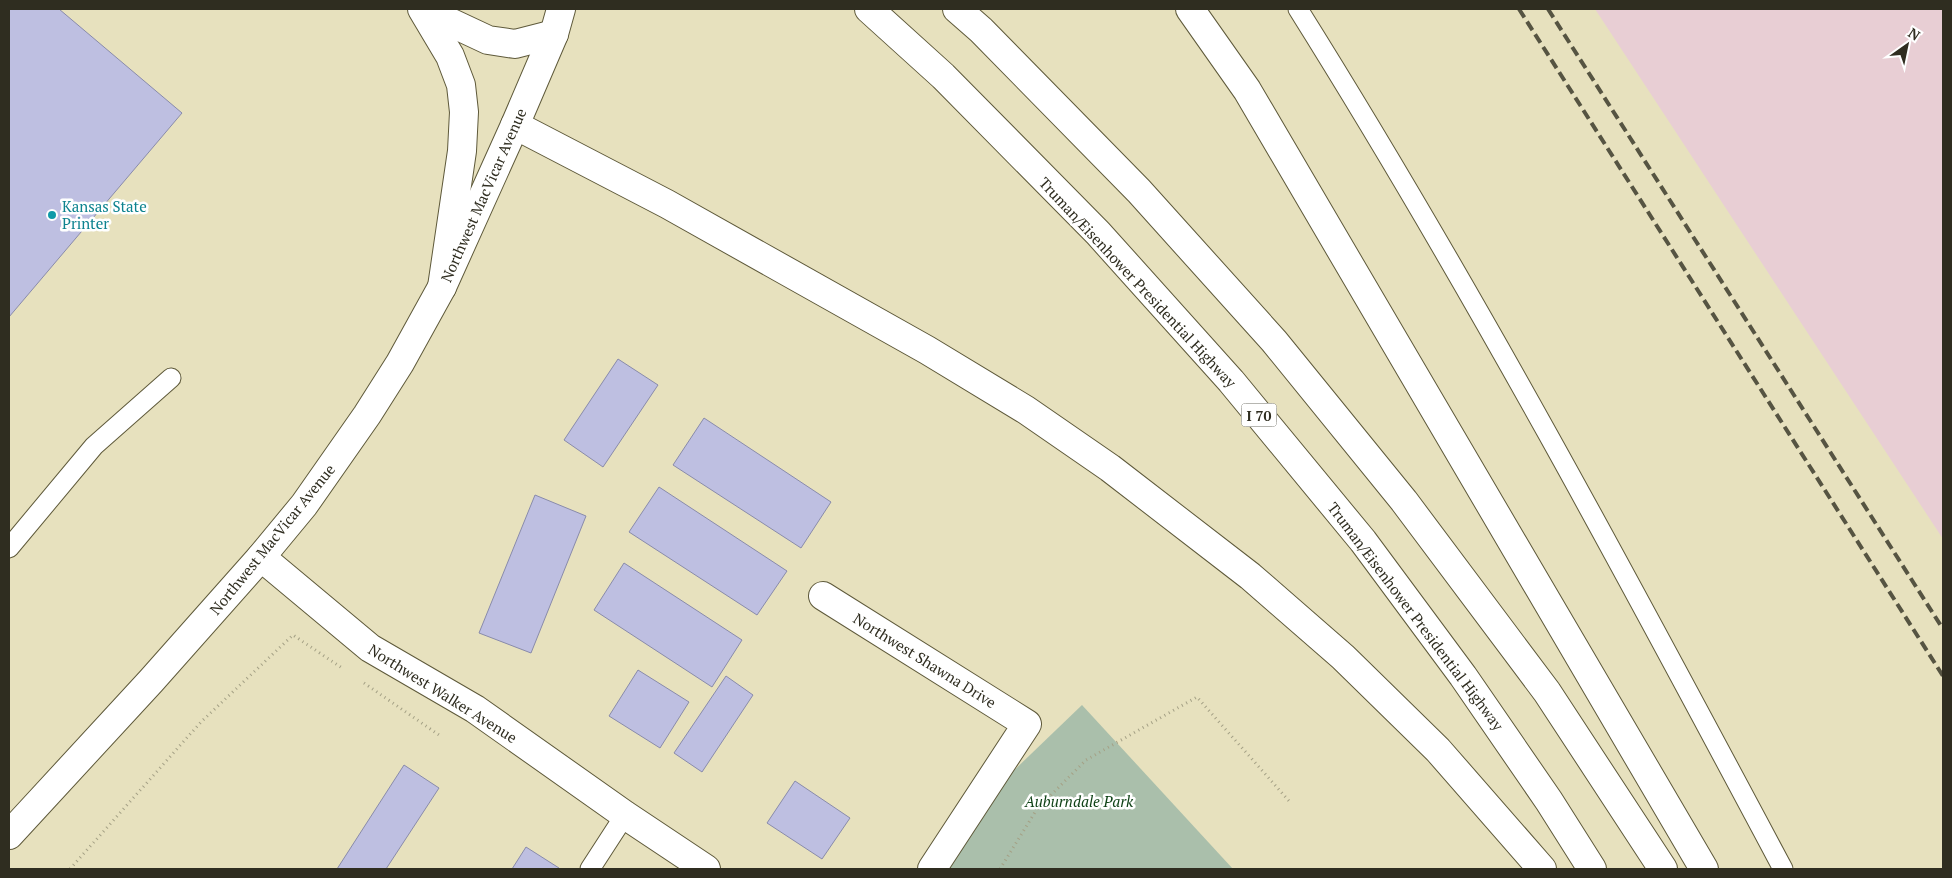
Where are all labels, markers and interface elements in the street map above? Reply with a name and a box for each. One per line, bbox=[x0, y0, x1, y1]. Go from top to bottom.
north arrow bbox=[1882, 20, 1932, 70]
text: N bbox=[1905, 23, 1924, 45]
street label: Northwest MacVicar Avenue bbox=[436, 105, 530, 285]
street label: Truman/Eisenhower Presidential Highway bbox=[1035, 173, 1241, 392]
place label: Kansas State Printer bbox=[62, 196, 147, 233]
marker: Kansas State Printer bbox=[46, 209, 58, 221]
road number: I 70 bbox=[1242, 404, 1276, 426]
street label: Northwest MacVicar Avenue bbox=[205, 459, 339, 619]
street label: Truman/Eisenhower Presidential Highway bbox=[1324, 498, 1509, 734]
street label: Northwest Shawna Drive bbox=[850, 608, 1000, 712]
street label: Northwest Walker Avenue bbox=[365, 639, 521, 747]
park label: Auburndale Park bbox=[1024, 791, 1134, 811]

